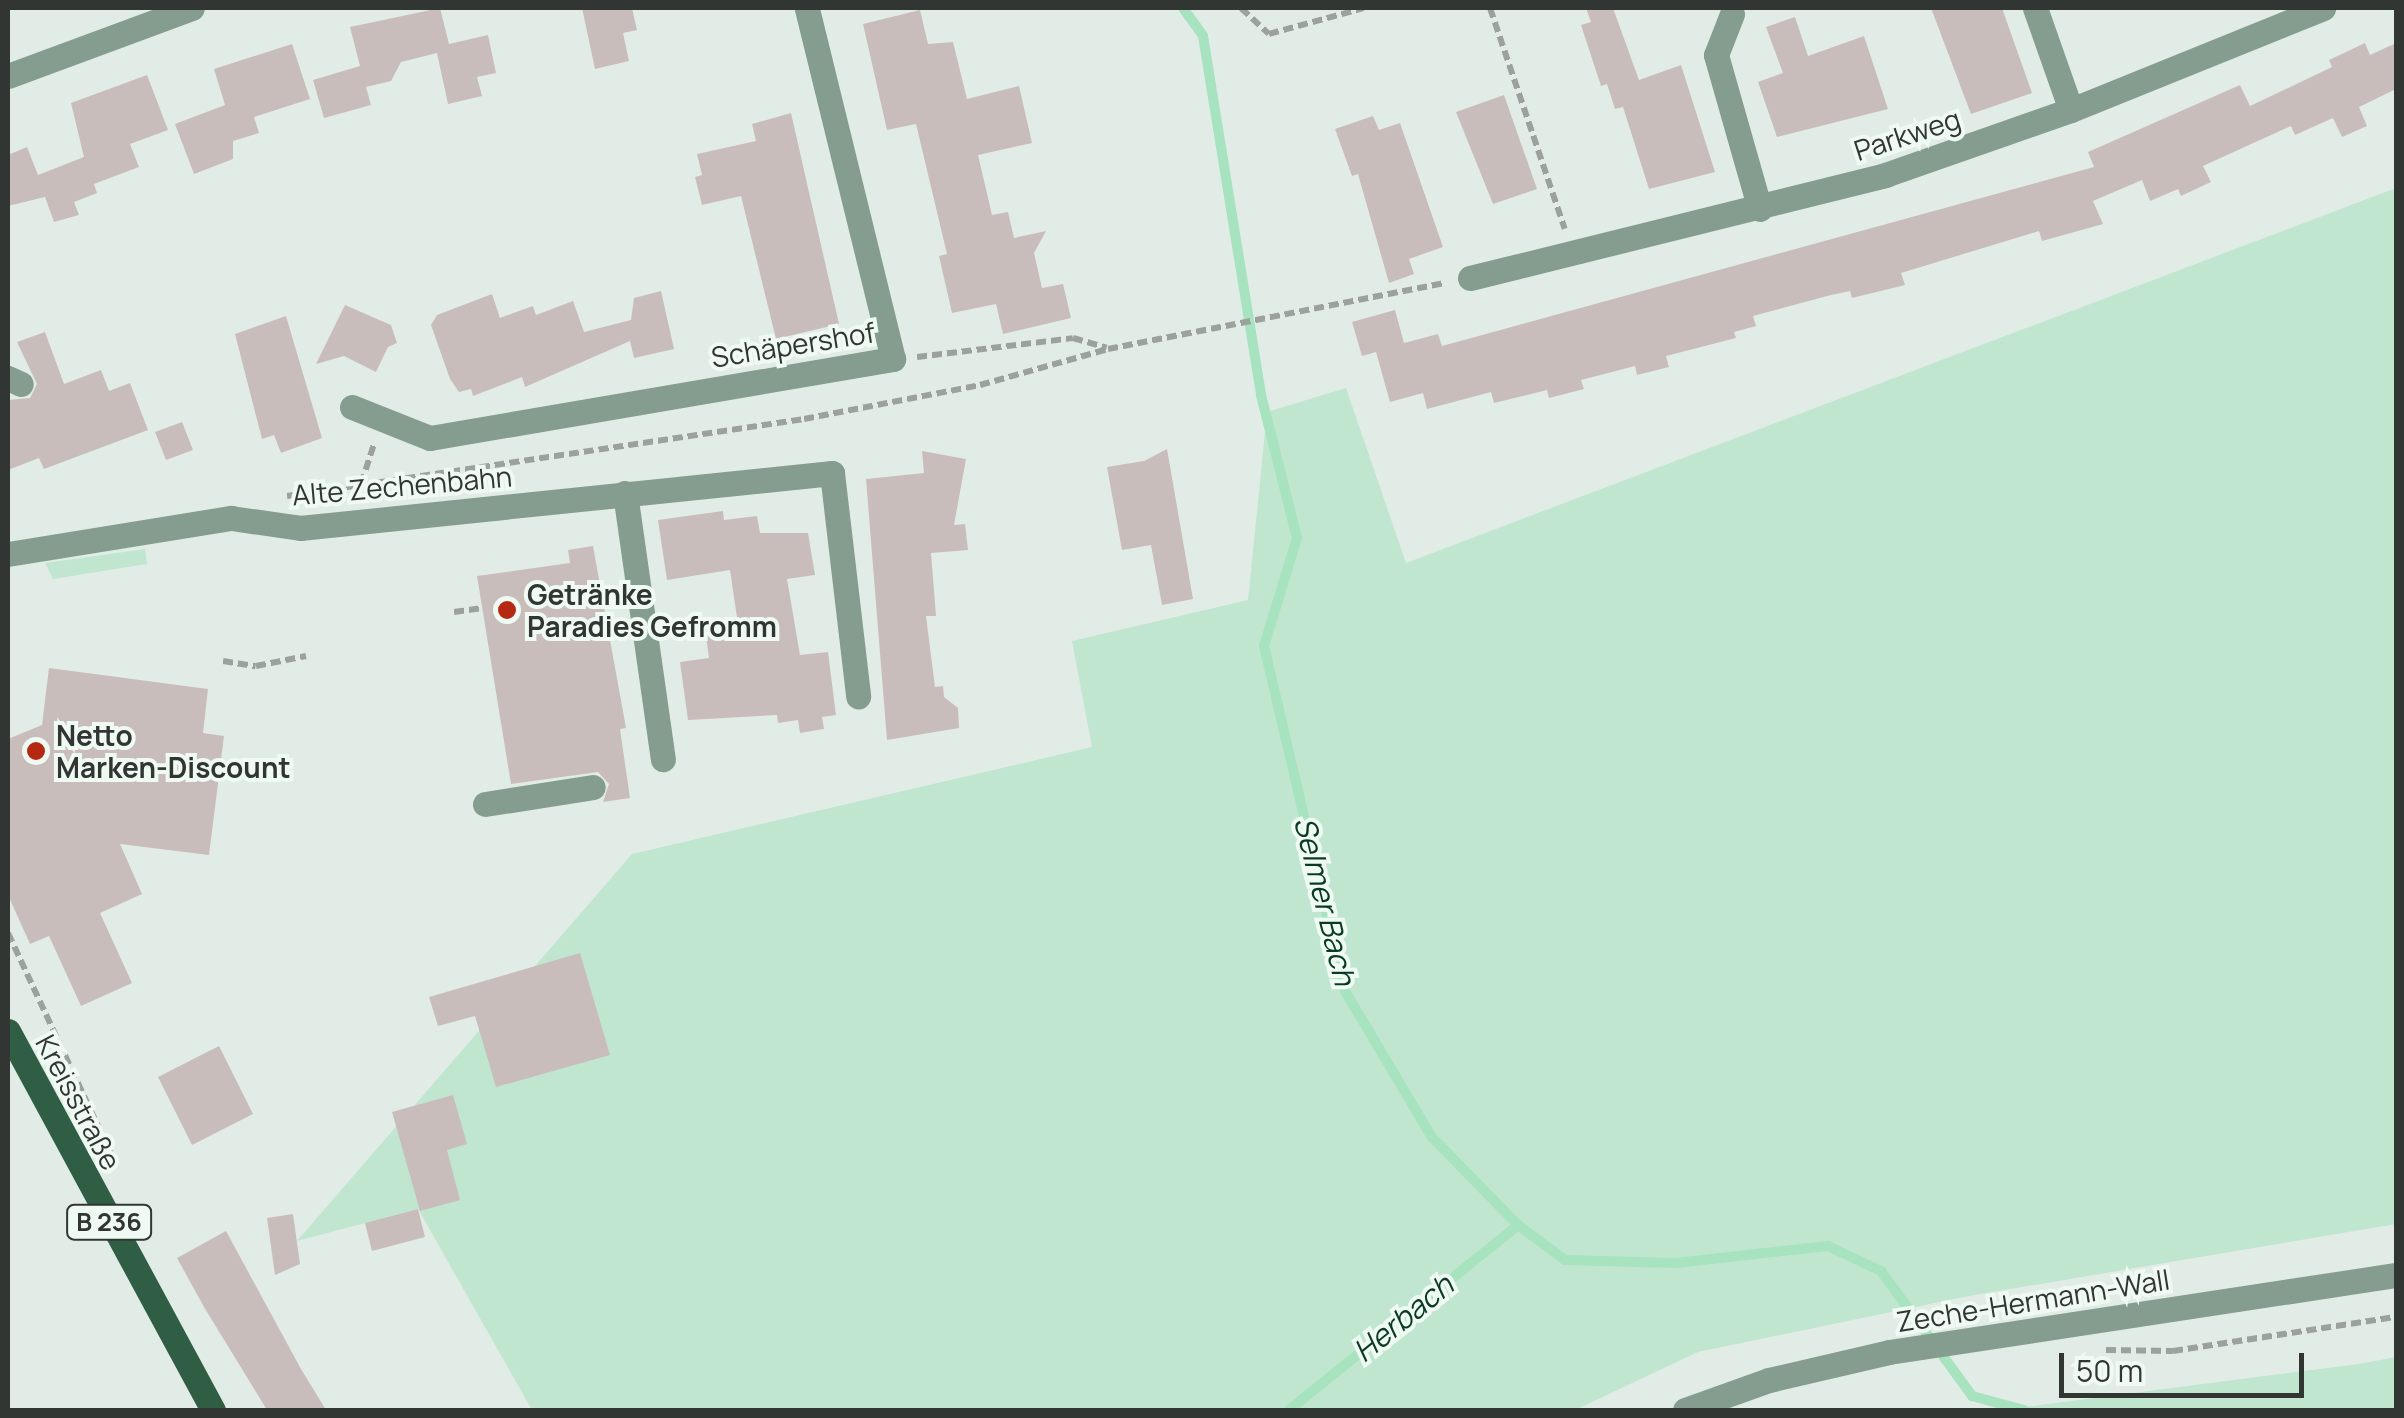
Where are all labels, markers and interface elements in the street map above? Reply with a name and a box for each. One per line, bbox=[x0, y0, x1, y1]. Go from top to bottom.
street label: Parkweg bbox=[1850, 101, 1964, 167]
street label: Schäpershof bbox=[709, 314, 877, 374]
street label: Alte Zechenbahn bbox=[291, 459, 513, 511]
place label: Getränke Paradies Gefromm bbox=[527, 577, 777, 643]
marker: Getränke Paradies Gefromm bbox=[496, 599, 518, 621]
place label: Netto Marken-Discount bbox=[56, 718, 291, 784]
marker: Netto Marken-Discount bbox=[25, 740, 47, 762]
water label: Selmer Bach bbox=[1287, 813, 1363, 989]
street label: Kreisstraße bbox=[29, 1029, 129, 1175]
road number: B 236 bbox=[64, 1202, 154, 1242]
street label: Zeche-Hermann-Wall bbox=[1894, 1262, 2172, 1338]
water label: Herbach bbox=[1346, 1267, 1460, 1369]
scale bar bbox=[2064, 1333, 2309, 1395]
text: 50 m bbox=[2076, 1350, 2143, 1391]

